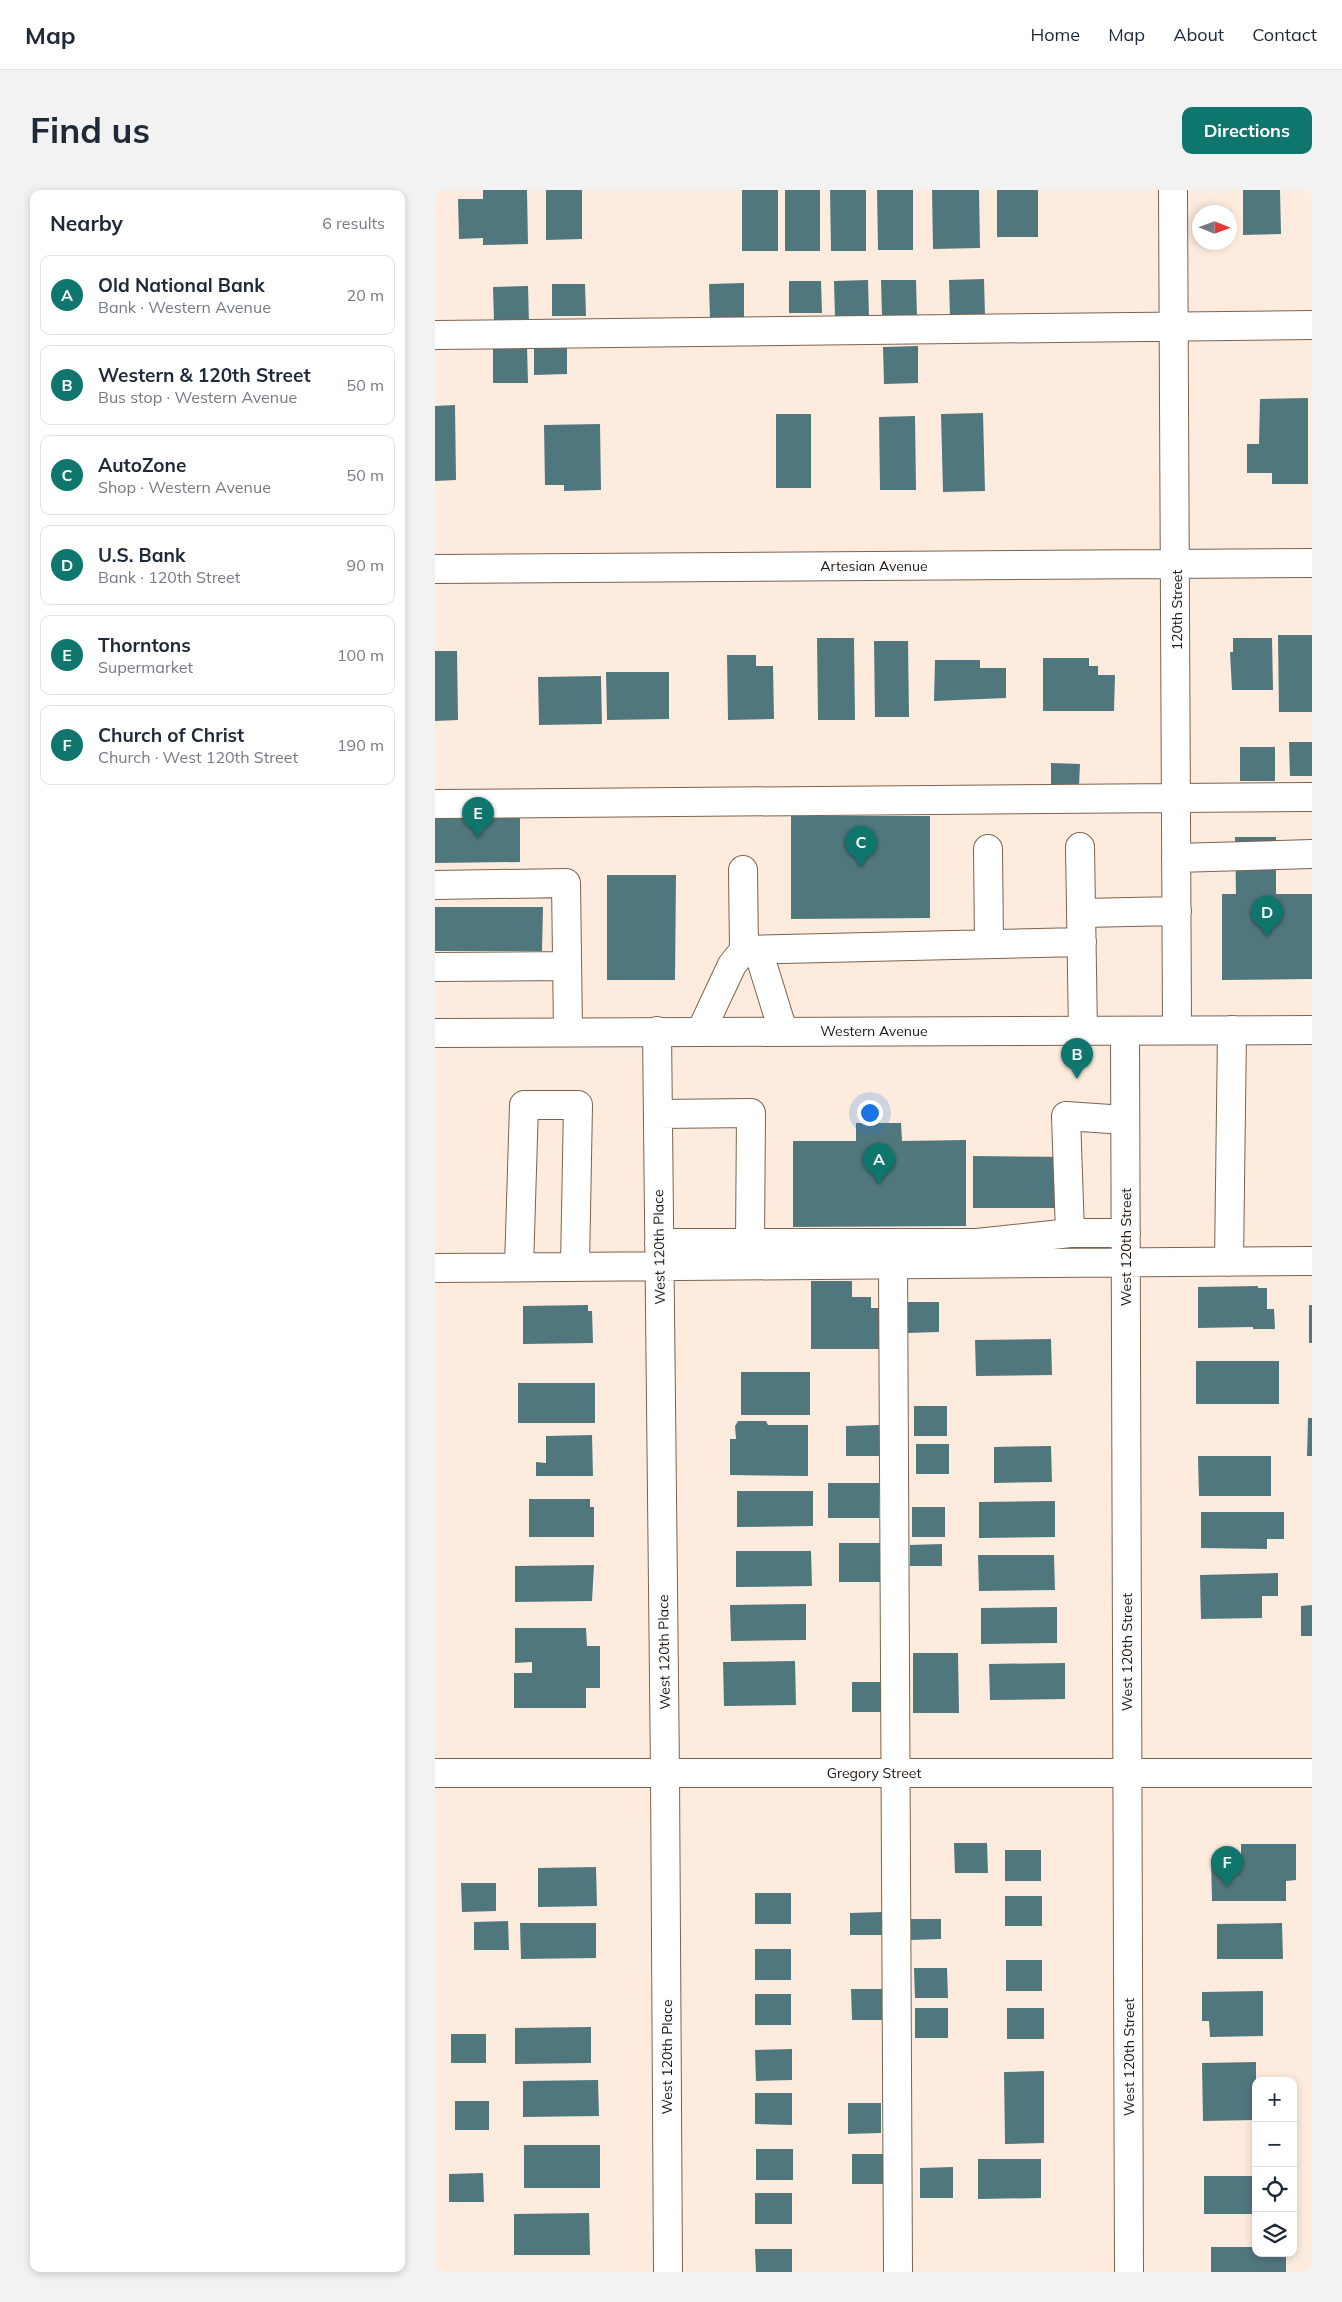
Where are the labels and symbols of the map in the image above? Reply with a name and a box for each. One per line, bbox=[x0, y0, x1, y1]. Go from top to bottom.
north arrow bbox=[1192, 205, 1237, 250]
street label: Artesian Avenue bbox=[820, 557, 928, 575]
street label: 120th Street bbox=[1168, 570, 1186, 650]
pin: E bbox=[462, 797, 494, 838]
pin: C bbox=[845, 826, 877, 867]
pin: D bbox=[1251, 896, 1283, 937]
street label: Western Avenue bbox=[820, 1022, 928, 1040]
pin: B bbox=[1061, 1038, 1093, 1079]
your location bbox=[857, 1100, 883, 1126]
pin: A bbox=[863, 1143, 895, 1184]
street label: West 120th Street bbox=[1117, 1188, 1135, 1306]
street label: West 120th Place bbox=[649, 1189, 669, 1305]
street label: West 120th Street bbox=[1118, 1593, 1136, 1711]
street label: West 120th Place bbox=[654, 1594, 674, 1710]
street label: Gregory Street bbox=[827, 1764, 921, 1782]
pin: F bbox=[1211, 1846, 1243, 1887]
street label: West 120th Street bbox=[1120, 1998, 1138, 2116]
street label: West 120th Place bbox=[658, 2000, 676, 2115]

